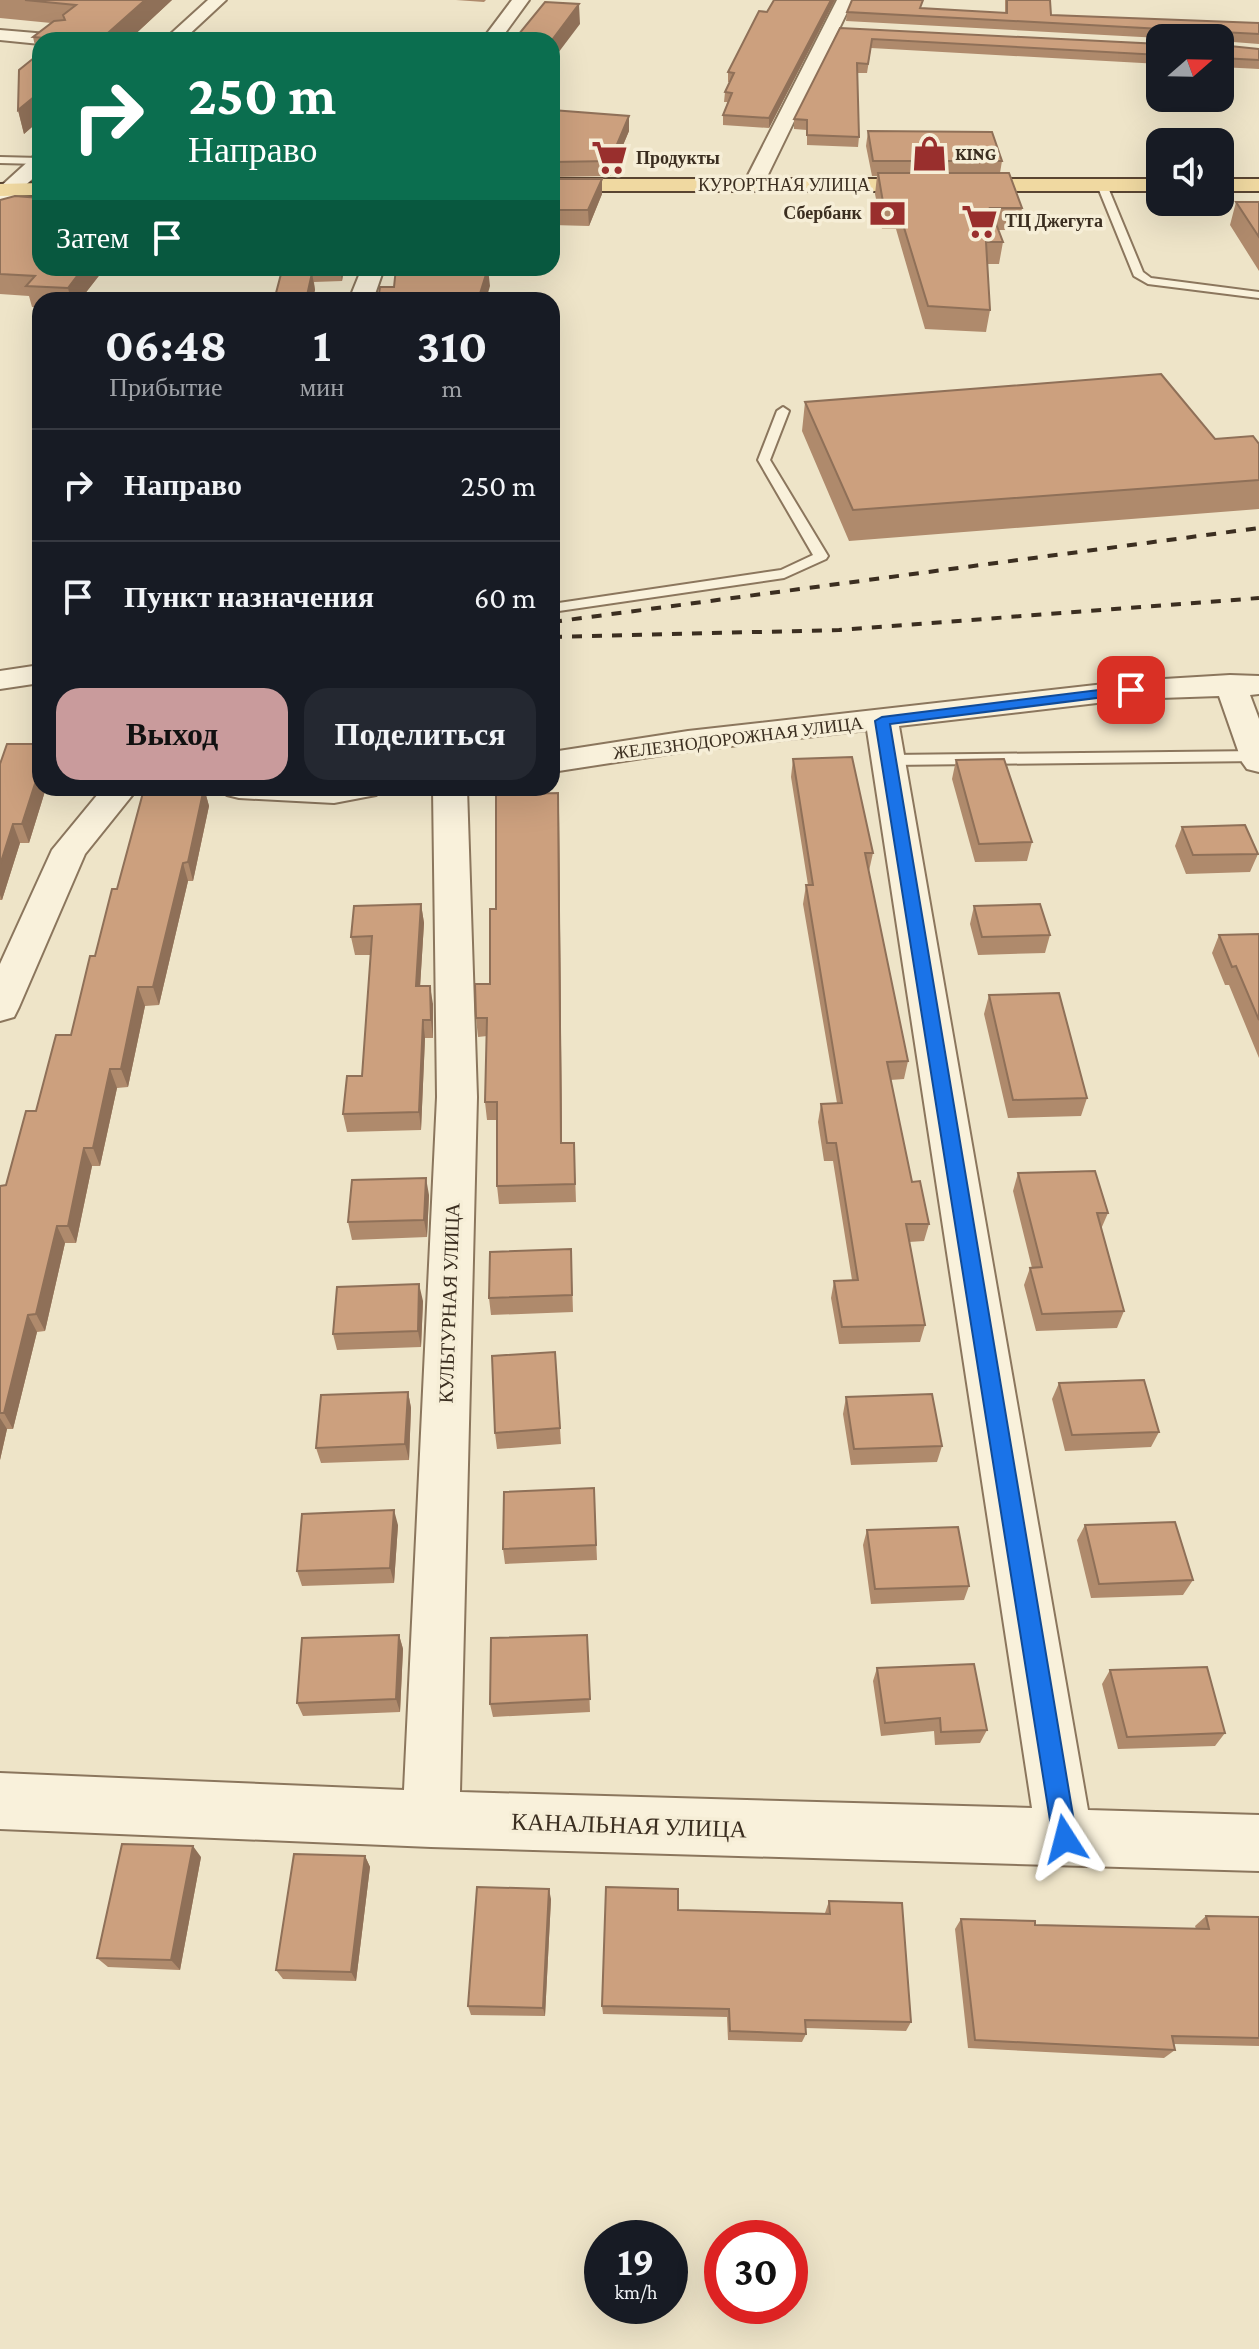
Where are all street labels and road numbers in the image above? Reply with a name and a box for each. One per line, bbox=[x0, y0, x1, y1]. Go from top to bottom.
street label: КУРОРТНАЯ УЛИЦА bbox=[698, 175, 870, 195]
street label: ЖЕЛЕЗНОДОРОЖНАЯ УЛИЦА bbox=[612, 713, 864, 763]
street label: КУЛЬТУРНАЯ УЛИЦА bbox=[435, 1202, 465, 1404]
street label: КАНАЛЬНАЯ УЛИЦА bbox=[511, 1807, 748, 1843]

